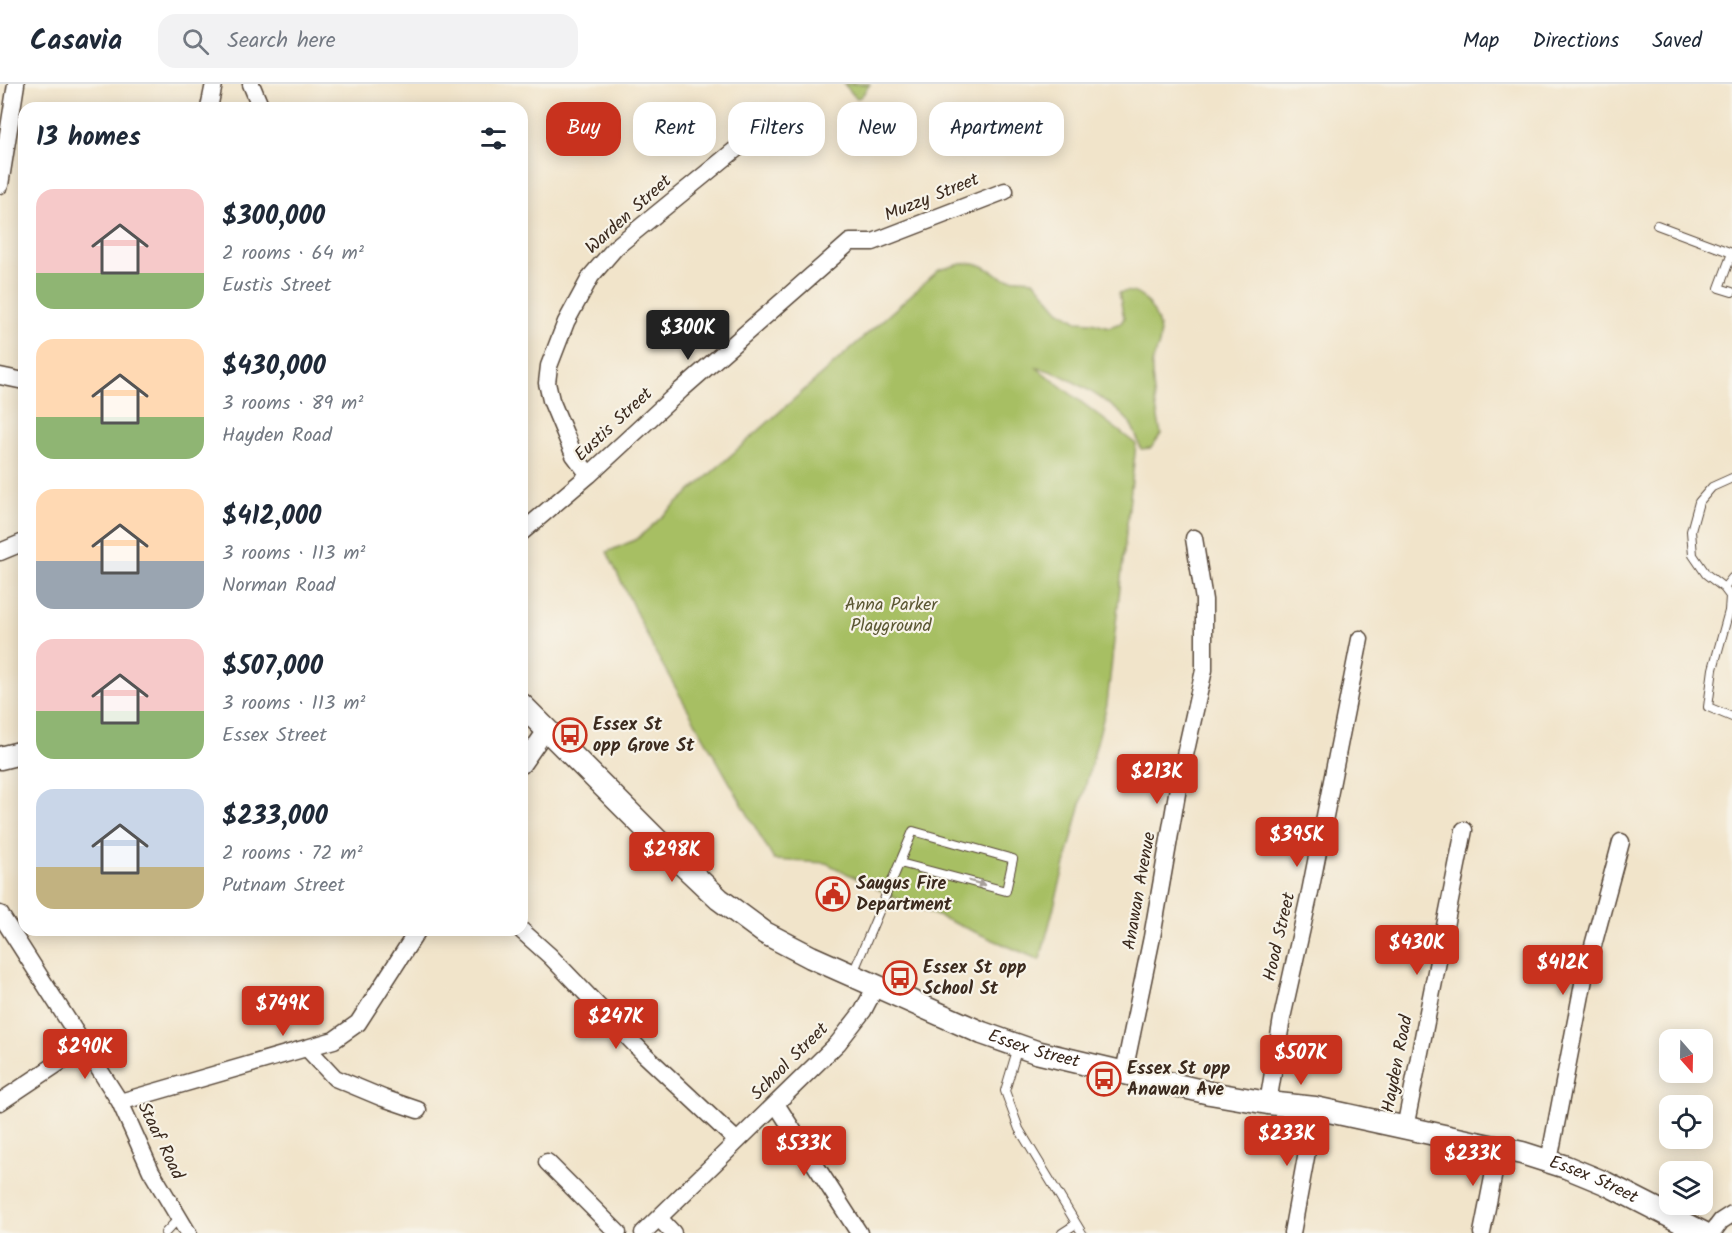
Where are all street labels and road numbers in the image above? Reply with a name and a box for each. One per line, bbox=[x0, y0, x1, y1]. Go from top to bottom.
street label: Muzzy Street bbox=[880, 165, 985, 230]
street label: Warden Street bbox=[579, 167, 680, 262]
street label: Eustis Street bbox=[568, 380, 661, 469]
street label: Anawan Avenue bbox=[1115, 830, 1165, 952]
street label: Hood Street bbox=[1256, 889, 1305, 984]
street label: Hayden Road bbox=[1374, 1012, 1422, 1115]
street label: School Street bbox=[744, 1015, 837, 1108]
street label: Essex Street bbox=[984, 1022, 1083, 1077]
street label: Staaf Road bbox=[129, 1097, 192, 1186]
street label: Essex Street bbox=[1545, 1148, 1644, 1212]

